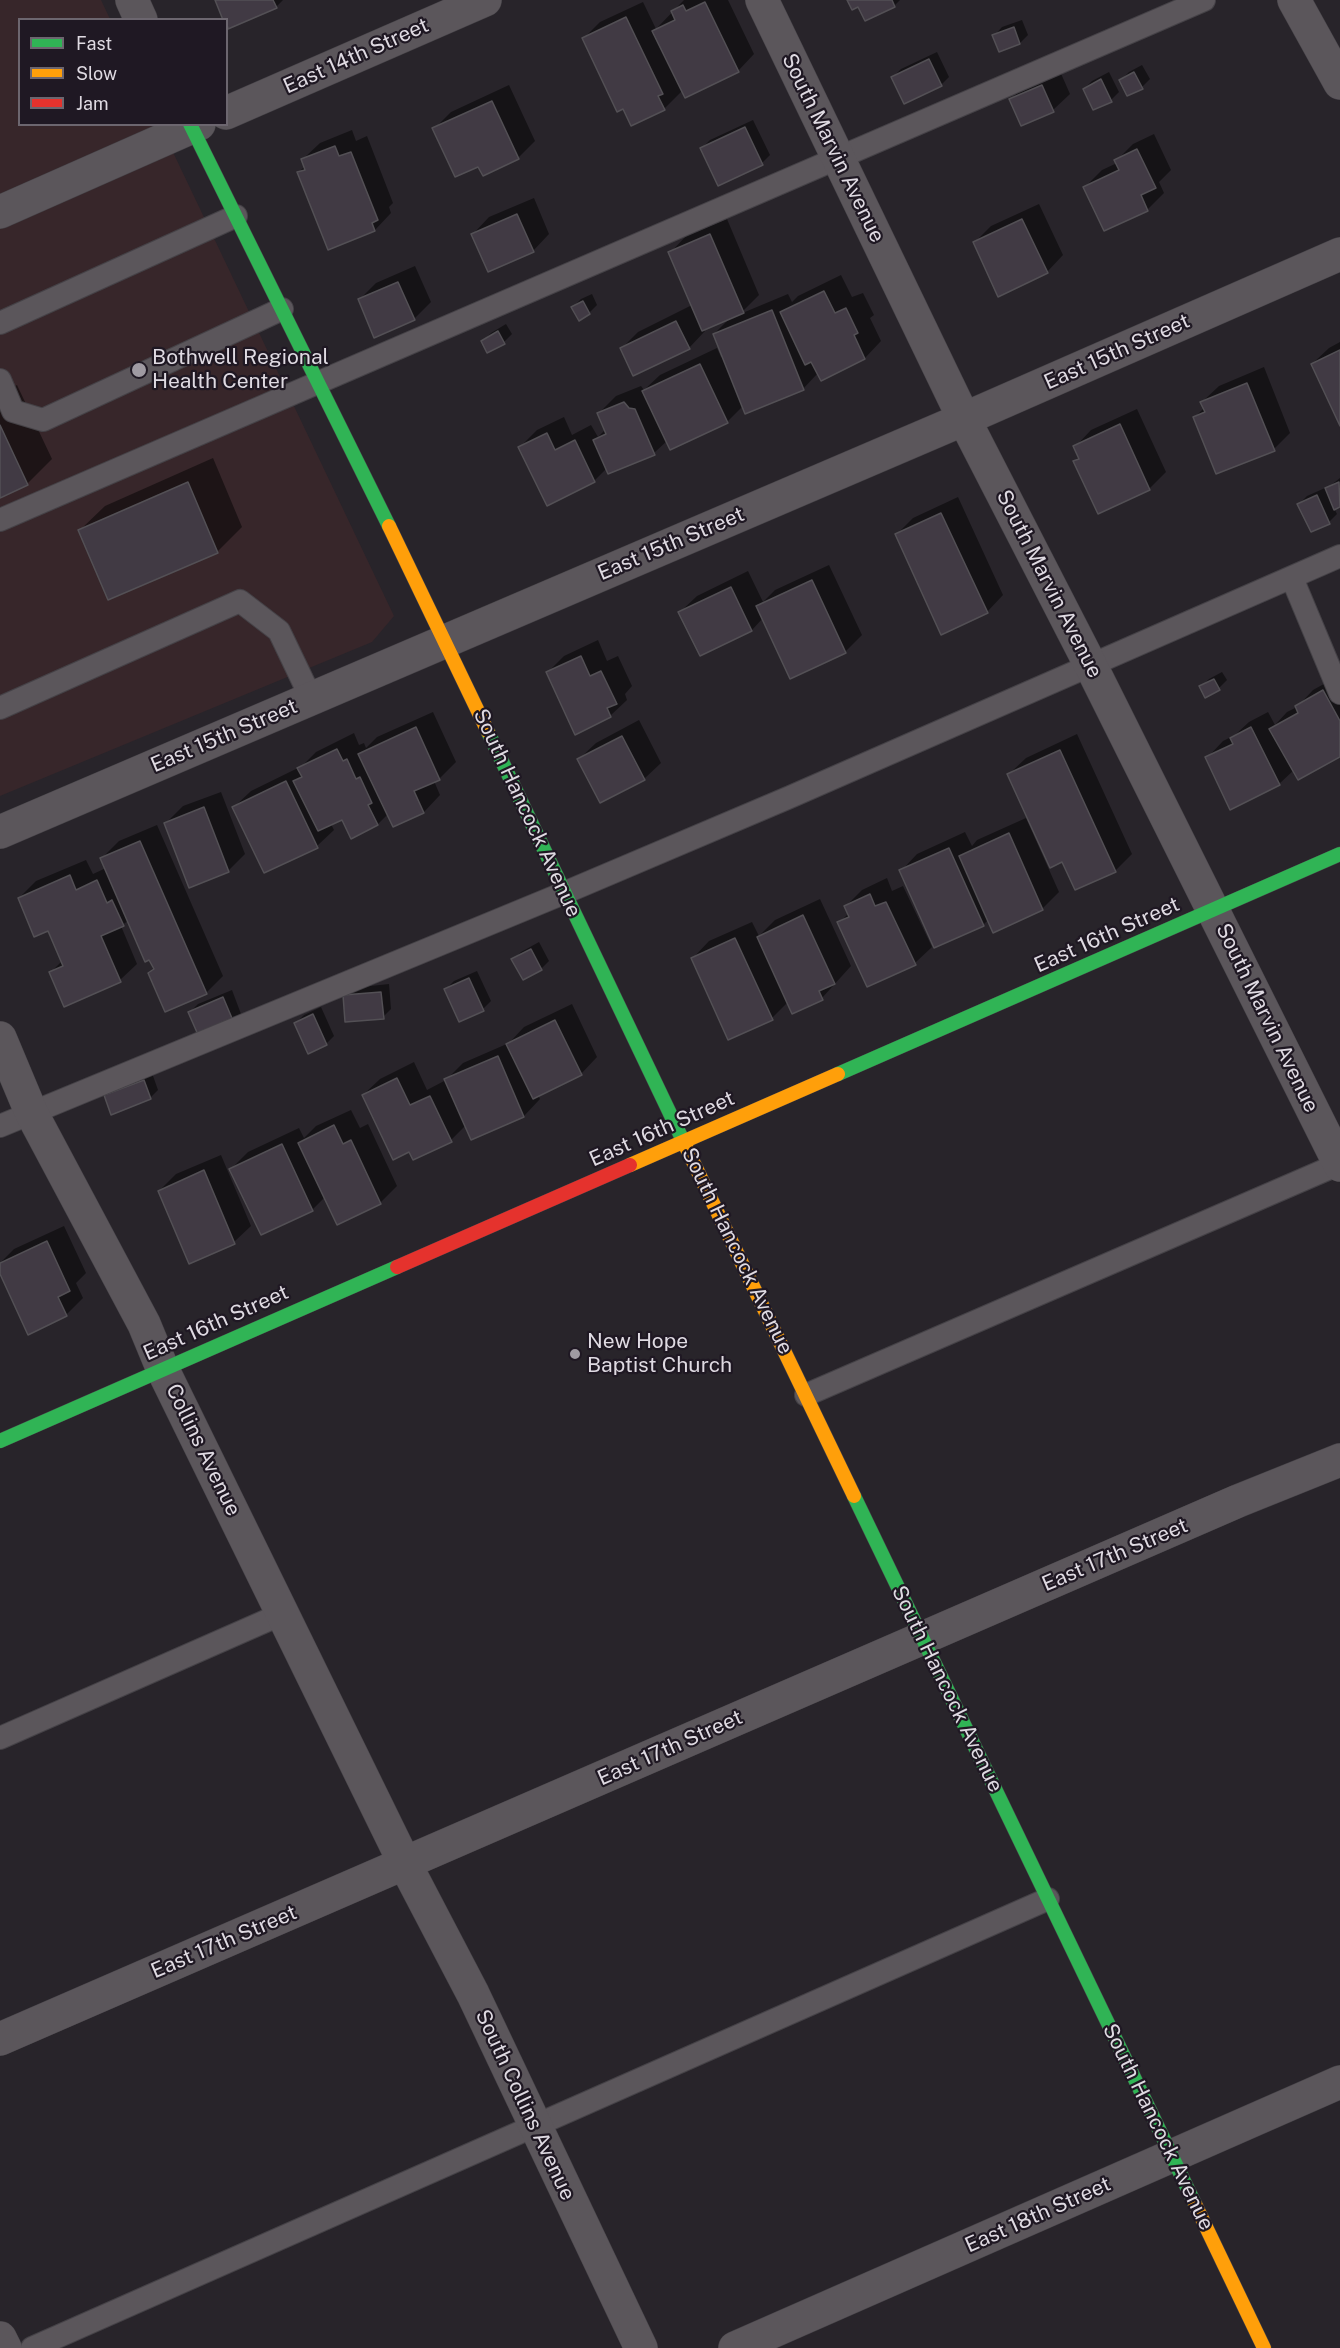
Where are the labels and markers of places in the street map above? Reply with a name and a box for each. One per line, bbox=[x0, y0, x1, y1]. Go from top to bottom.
place label: Bothwell Regional Health Center bbox=[152, 345, 329, 395]
marker: Bothwell Regional Health Center bbox=[130, 361, 148, 379]
place label: New Hope Baptist Church bbox=[587, 1329, 732, 1379]
marker: New Hope Baptist Church bbox=[568, 1347, 582, 1361]

